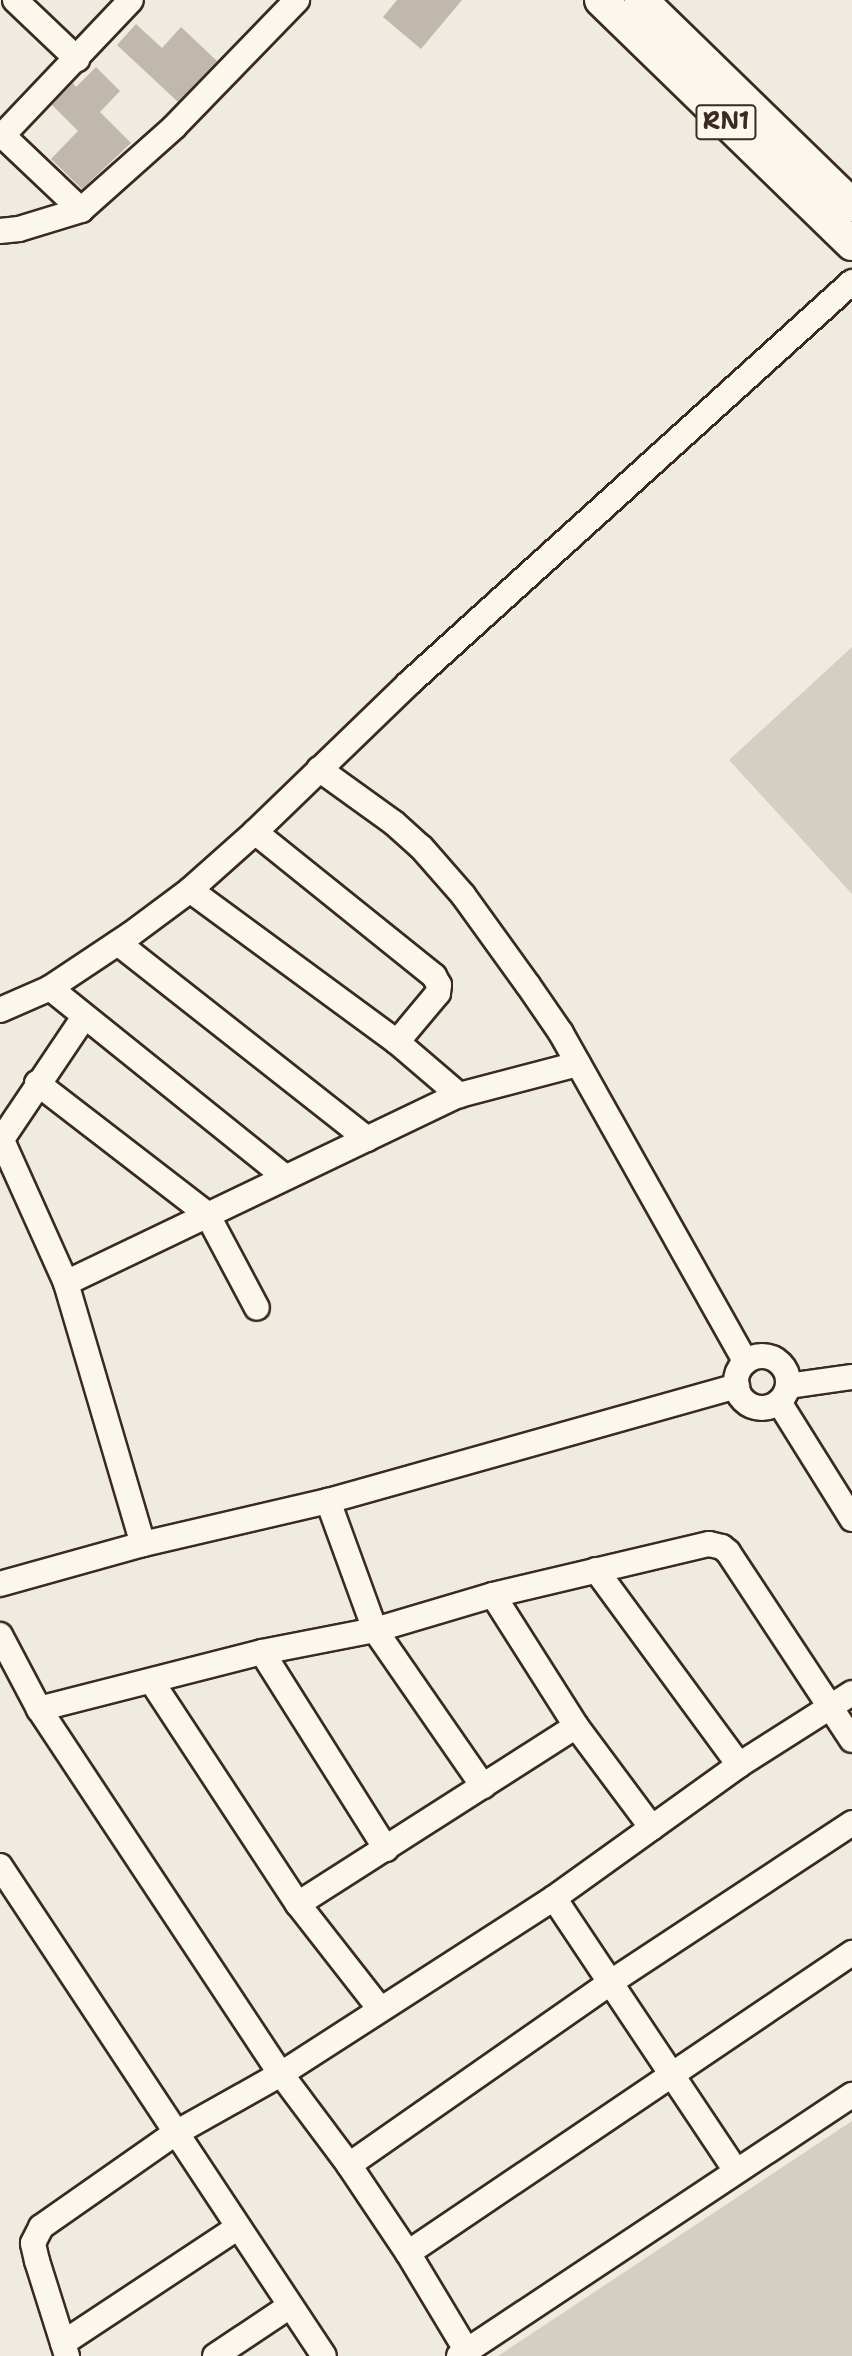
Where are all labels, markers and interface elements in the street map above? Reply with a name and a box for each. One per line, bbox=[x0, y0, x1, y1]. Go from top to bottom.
road number: RN1 bbox=[694, 101, 758, 142]

